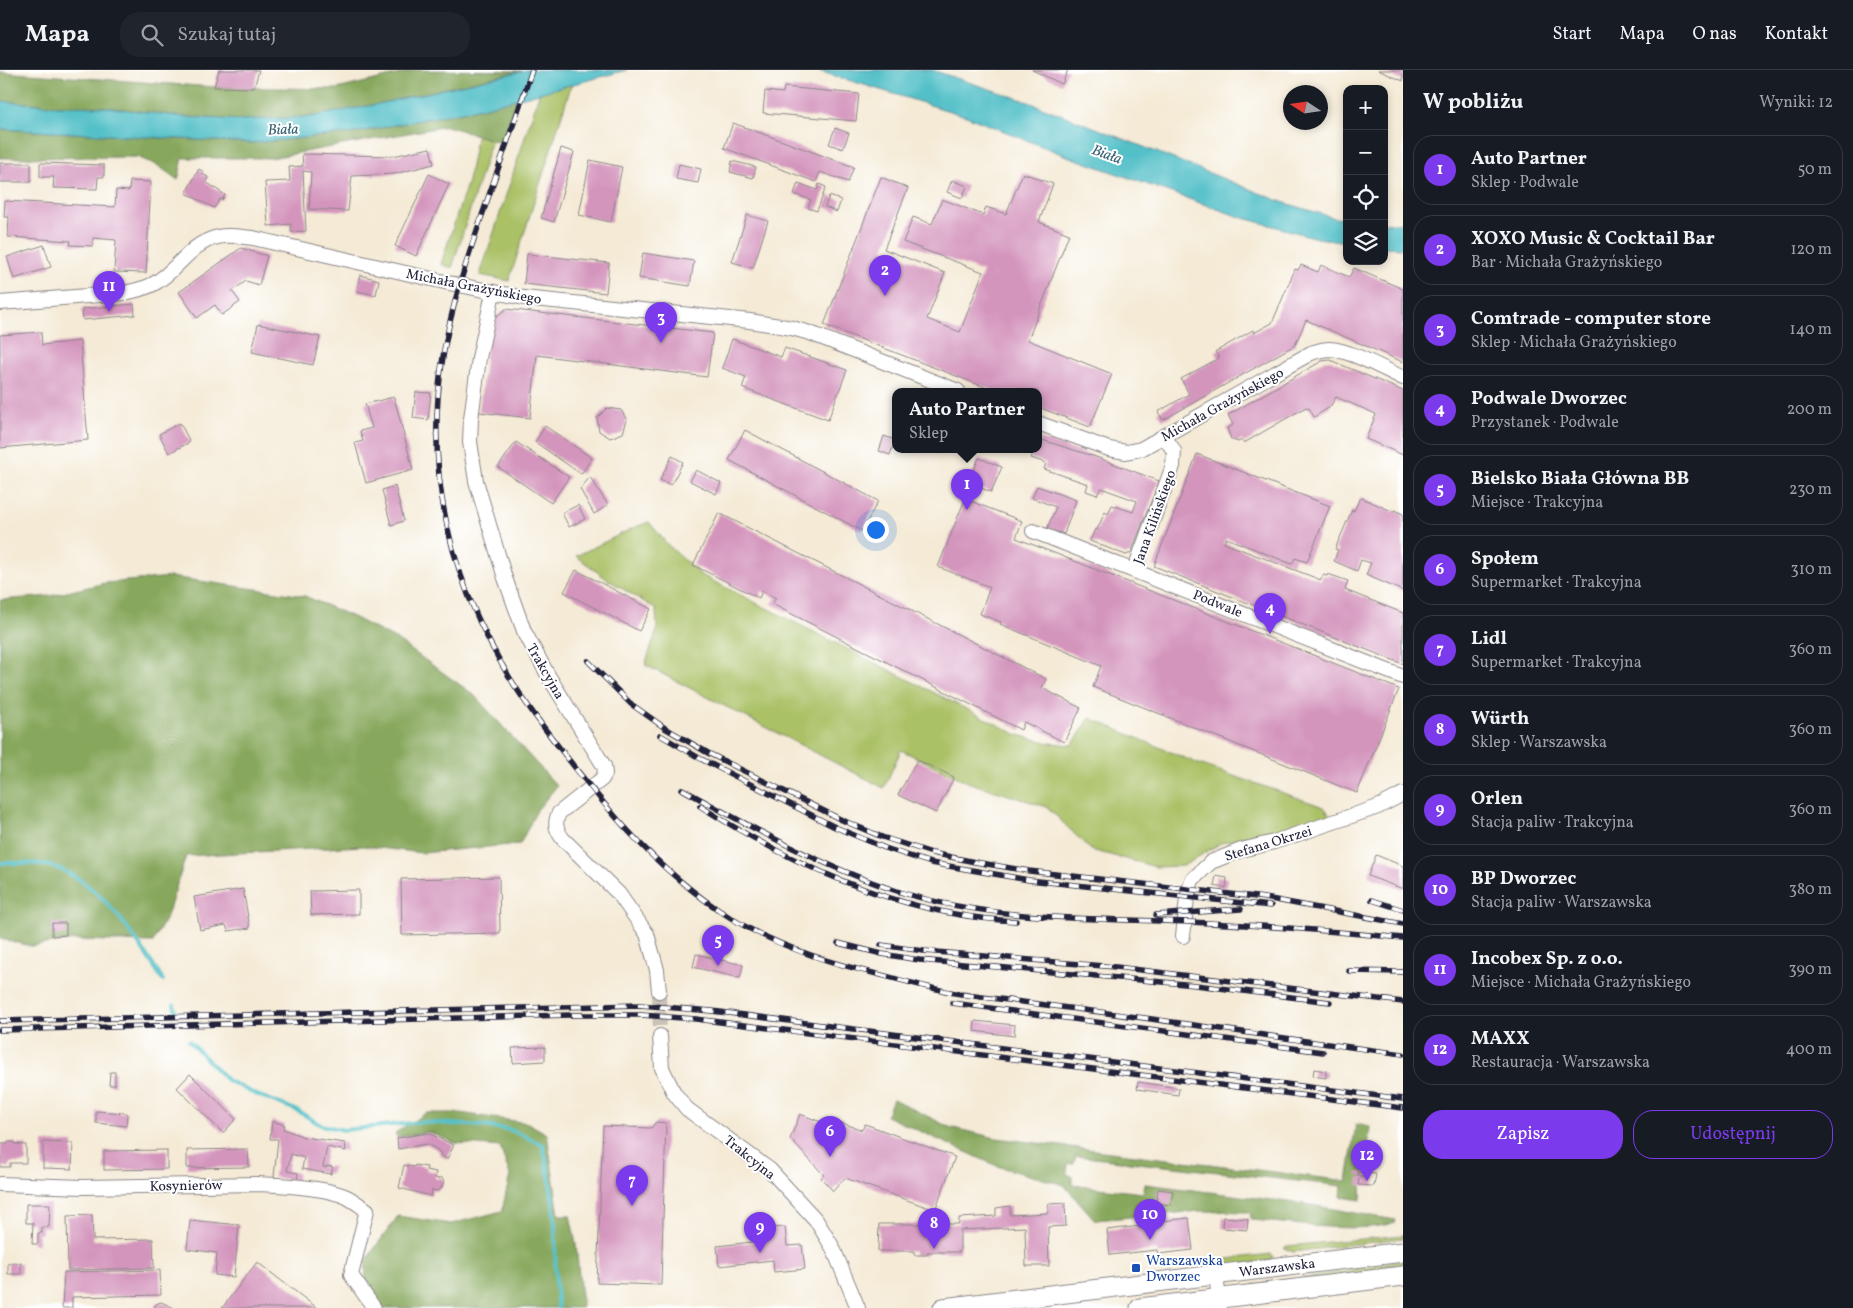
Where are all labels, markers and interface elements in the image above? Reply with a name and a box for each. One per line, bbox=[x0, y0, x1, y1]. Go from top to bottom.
search box bbox=[120, 12, 470, 57]
text: Mapa bbox=[25, 18, 90, 52]
icon: search bbox=[138, 21, 166, 49]
text: Szukaj tutaj bbox=[178, 22, 276, 48]
text: Start bbox=[1553, 22, 1592, 47]
text: Mapa bbox=[1620, 22, 1665, 47]
text: O nas bbox=[1693, 22, 1737, 47]
text: Kontakt bbox=[1765, 22, 1828, 47]
north arrow bbox=[1283, 85, 1328, 130]
map controls bbox=[1343, 85, 1388, 265]
button: + bbox=[1343, 85, 1388, 130]
text: W pobliżu bbox=[1423, 88, 1523, 117]
text: Wyniki: 12 bbox=[1759, 92, 1833, 114]
water label: Biała bbox=[267, 119, 299, 142]
button: − bbox=[1343, 130, 1388, 175]
water label: Biała bbox=[1088, 140, 1124, 171]
text: Auto Partner bbox=[1471, 146, 1587, 172]
text: 1 bbox=[1437, 159, 1443, 181]
text: 50 m bbox=[1798, 159, 1832, 181]
text: Sklep · Podwale bbox=[1471, 172, 1579, 194]
button: locate bbox=[1343, 175, 1388, 220]
button: layers bbox=[1343, 220, 1388, 265]
text: XOXO Music & Cocktail Bar bbox=[1471, 226, 1715, 252]
text: 2 bbox=[1436, 239, 1444, 261]
text: 120 m bbox=[1790, 239, 1832, 261]
text: Bar · Michała Grażyńskiego bbox=[1471, 252, 1662, 274]
pin: 2 bbox=[869, 255, 901, 296]
street label: Michała Grażyńskiego bbox=[404, 265, 543, 310]
pin: 11 bbox=[93, 271, 125, 312]
pin: 3 bbox=[645, 302, 677, 343]
text: Comtrade - computer store bbox=[1471, 306, 1711, 332]
text: 3 bbox=[1436, 319, 1444, 341]
text: 140 m bbox=[1790, 319, 1832, 341]
text: Sklep · Michała Grażyńskiego bbox=[1471, 332, 1677, 354]
street label: Michała Grażyńskiego bbox=[1158, 364, 1287, 447]
text: Podwale Dworzec bbox=[1471, 386, 1627, 412]
popup bbox=[892, 388, 1042, 453]
text: Auto Partner bbox=[909, 397, 1025, 423]
text: 4 bbox=[1435, 399, 1445, 421]
text: 200 m bbox=[1787, 399, 1832, 421]
text: Przystanek · Podwale bbox=[1471, 412, 1619, 434]
text: Sklep bbox=[909, 423, 948, 445]
text: Bielsko Biała Główna BB bbox=[1471, 466, 1689, 492]
street label: Jana Kilińskiego bbox=[1130, 468, 1181, 567]
pin: 1 bbox=[951, 469, 983, 510]
text: 5 bbox=[1436, 479, 1444, 501]
text: 230 m bbox=[1789, 479, 1832, 501]
text: Miejsce · Trakcyjna bbox=[1471, 492, 1603, 514]
your location bbox=[863, 517, 889, 543]
text: Społem bbox=[1471, 546, 1539, 572]
text: 6 bbox=[1436, 559, 1444, 581]
text: 310 m bbox=[1791, 559, 1832, 581]
text: Supermarket · Trakcyjna bbox=[1471, 572, 1642, 594]
street label: Podwale bbox=[1190, 586, 1245, 623]
pin: 4 bbox=[1254, 593, 1286, 634]
text: Lidl bbox=[1471, 626, 1507, 652]
text: 7 bbox=[1436, 639, 1444, 661]
text: 360 m bbox=[1789, 639, 1832, 661]
street label: Trakcyjna bbox=[521, 641, 568, 703]
text: Supermarket · Trakcyjna bbox=[1471, 652, 1642, 674]
text: Würth bbox=[1471, 706, 1529, 732]
text: 8 bbox=[1436, 719, 1444, 741]
text: 360 m bbox=[1789, 719, 1832, 741]
text: Sklep · Warszawska bbox=[1471, 732, 1607, 754]
text: Orlen bbox=[1471, 786, 1523, 812]
text: 9 bbox=[1436, 799, 1444, 821]
text: 360 m bbox=[1789, 799, 1832, 821]
text: Stacja paliw · Trakcyjna bbox=[1471, 812, 1634, 834]
street label: Stefana Okrzei bbox=[1222, 822, 1315, 867]
text: BP Dworzec bbox=[1471, 866, 1576, 892]
text: 10 bbox=[1432, 879, 1448, 901]
text: 380 m bbox=[1789, 879, 1832, 901]
text: Stacja paliw · Warszawska bbox=[1471, 892, 1652, 914]
pin: 5 bbox=[702, 925, 734, 966]
text: Incobex Sp. z o.o. bbox=[1471, 946, 1623, 972]
text: 11 bbox=[1434, 959, 1446, 981]
text: 390 m bbox=[1789, 959, 1832, 981]
text: Miejsce · Michała Grażyńskiego bbox=[1471, 972, 1691, 994]
text: MAXX bbox=[1471, 1026, 1529, 1052]
text: 12 bbox=[1433, 1039, 1447, 1061]
text: 400 m bbox=[1786, 1039, 1832, 1061]
text: Restauracja · Warszawska bbox=[1471, 1052, 1650, 1074]
button: Zapisz bbox=[1423, 1110, 1623, 1159]
button: Udostępnij bbox=[1633, 1110, 1833, 1159]
pin: 6 bbox=[814, 1116, 846, 1157]
street label: Trakcyjna bbox=[719, 1132, 779, 1185]
pin: 12 bbox=[1351, 1140, 1383, 1181]
pin: 7 bbox=[616, 1165, 648, 1206]
street label: Kosynierów bbox=[149, 1176, 223, 1197]
pin: 10 bbox=[1134, 1199, 1166, 1240]
pin: 8 bbox=[918, 1208, 950, 1249]
pin: 9 bbox=[744, 1212, 776, 1253]
place label: Warszawska Dworzec bbox=[1146, 1252, 1223, 1287]
street label: Warszawska bbox=[1238, 1254, 1317, 1283]
marker: Warszawska Dworzec bbox=[1130, 1262, 1142, 1274]

